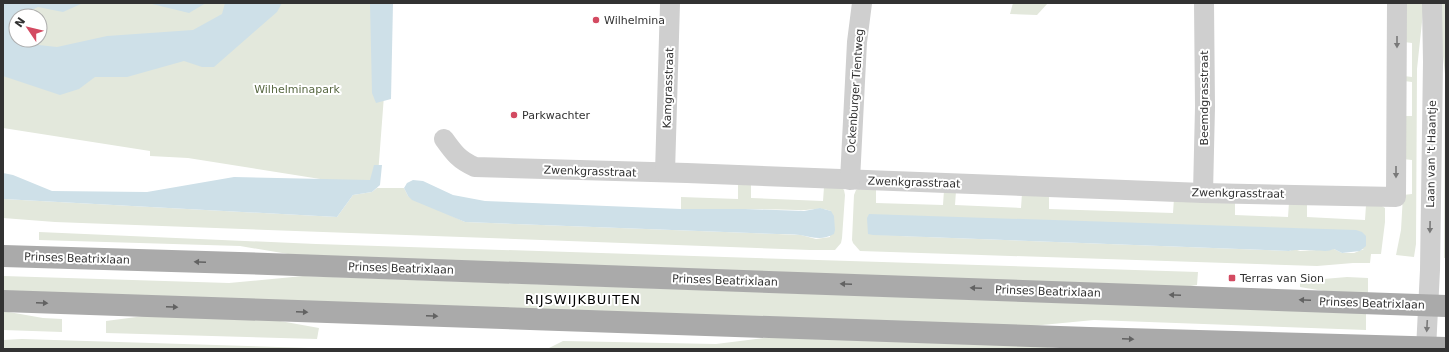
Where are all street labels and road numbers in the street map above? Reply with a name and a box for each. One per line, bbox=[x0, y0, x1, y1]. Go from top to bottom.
street label: Ockenburger Tientweg bbox=[845, 28, 866, 154]
street label: Kamgrasstraat bbox=[661, 47, 676, 129]
street label: Beemdgrasstraat bbox=[1198, 50, 1211, 146]
street label: Laan van 't Haantje bbox=[1424, 100, 1439, 208]
street label: Zwenkgrasstraat bbox=[543, 163, 637, 180]
street label: Zwenkgrasstraat bbox=[867, 174, 961, 191]
street label: Zwenkgrasstraat bbox=[1191, 186, 1285, 201]
street label: Prinses Beatrixlaan bbox=[24, 250, 130, 267]
street label: Prinses Beatrixlaan bbox=[348, 260, 454, 277]
street label: Prinses Beatrixlaan bbox=[672, 272, 778, 289]
street label: Prinses Beatrixlaan bbox=[995, 283, 1101, 300]
street label: Prinses Beatrixlaan bbox=[1319, 295, 1425, 312]

